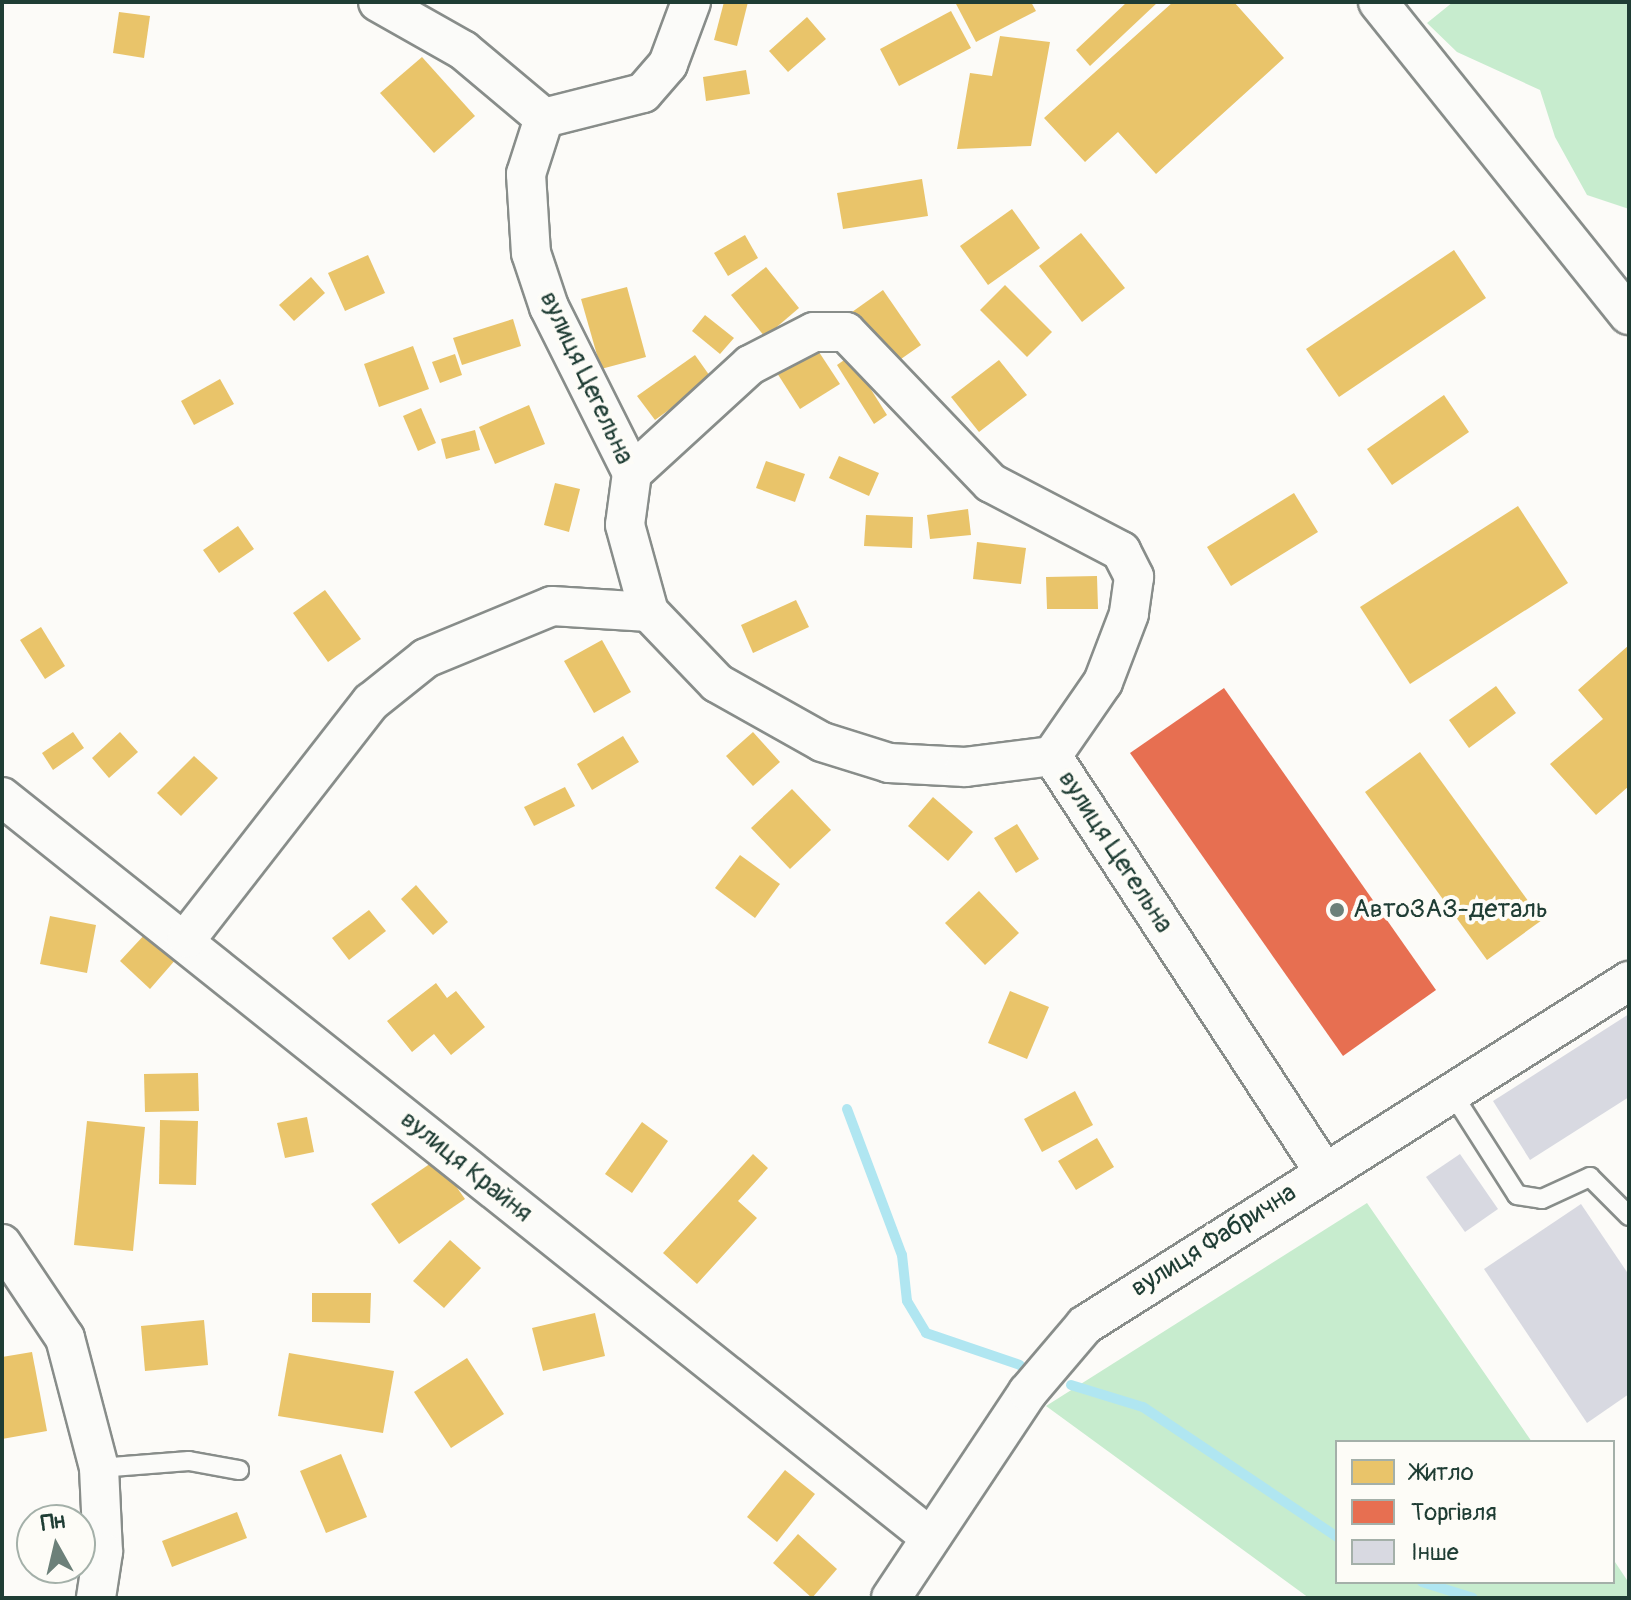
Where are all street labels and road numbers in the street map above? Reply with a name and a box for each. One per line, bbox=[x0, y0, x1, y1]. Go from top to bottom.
street label: вулиця Цегельна bbox=[532, 287, 640, 469]
street label: вулиця Цегельна bbox=[1051, 765, 1179, 939]
street label: вулиця Крайня bbox=[394, 1104, 538, 1230]
street label: вулиця Фабрична bbox=[1126, 1178, 1302, 1304]

